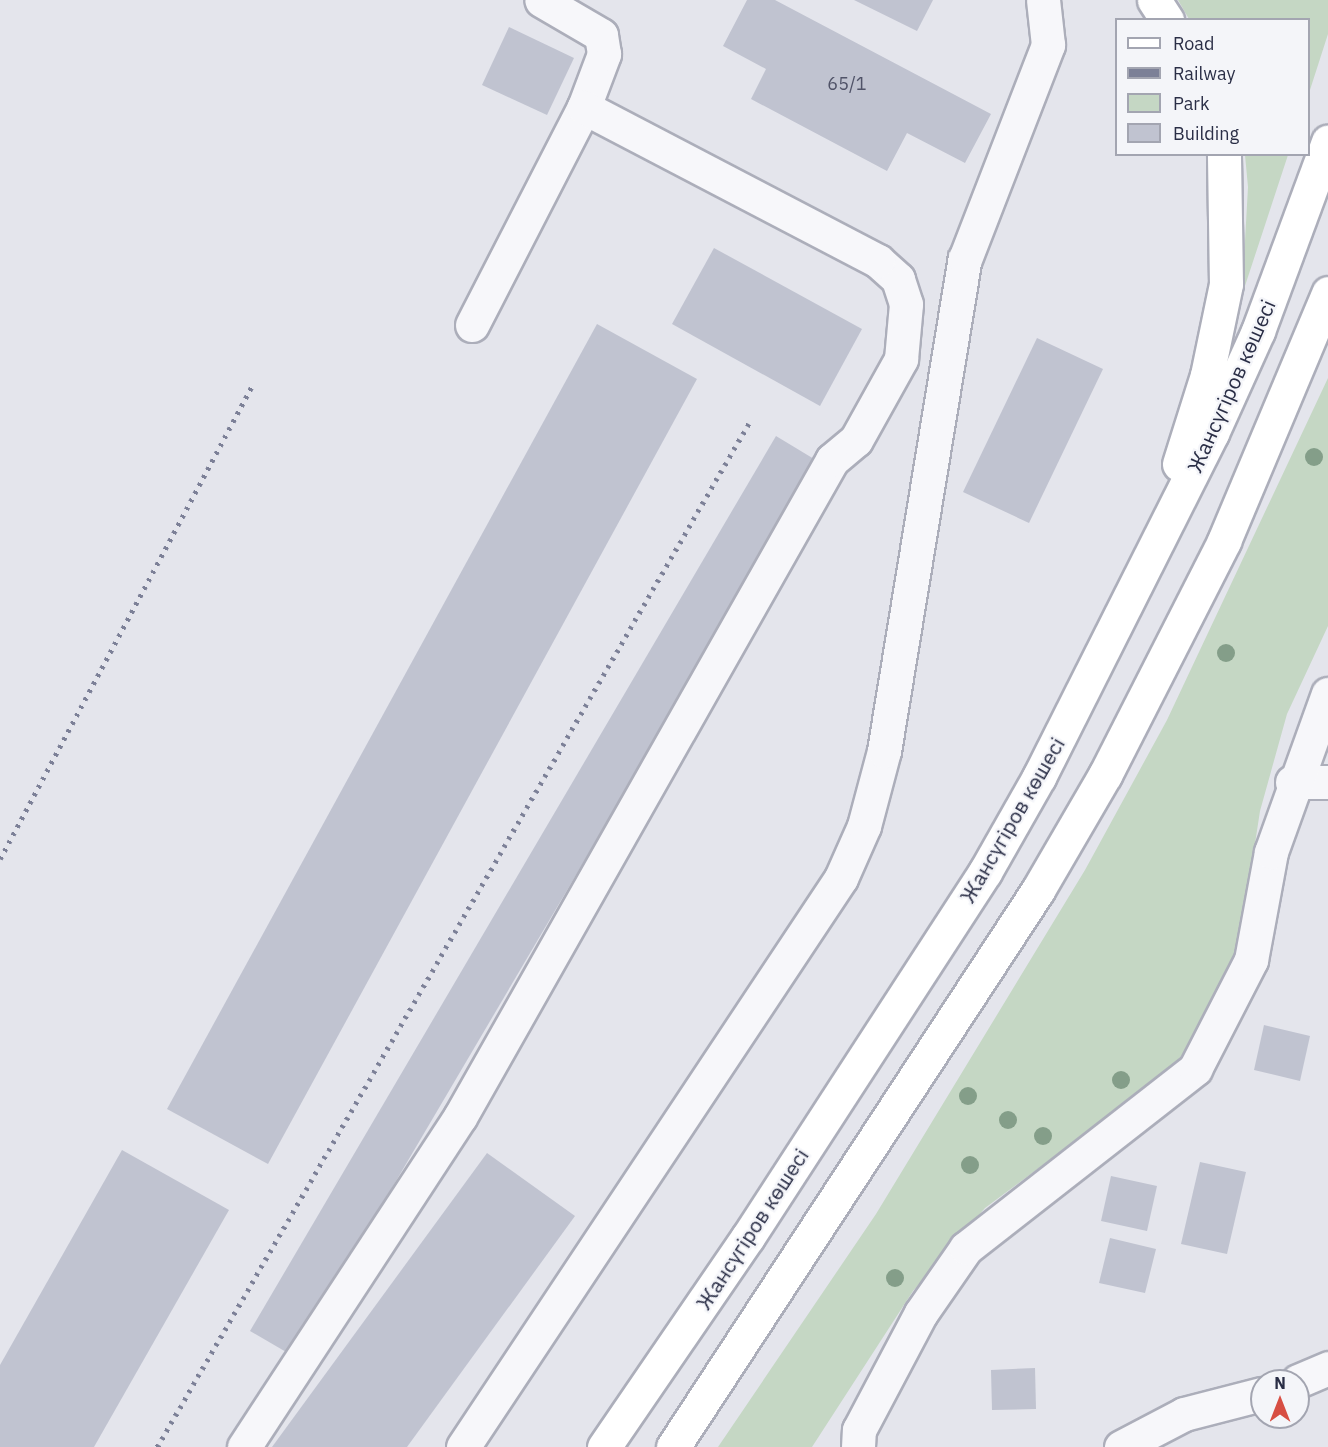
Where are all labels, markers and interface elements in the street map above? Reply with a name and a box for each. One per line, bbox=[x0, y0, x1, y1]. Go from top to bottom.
legend bbox=[1115, 18, 1310, 156]
text: Road bbox=[1173, 32, 1214, 55]
text: Railway bbox=[1173, 62, 1235, 85]
house number: 65/1 bbox=[827, 73, 867, 95]
text: Park bbox=[1173, 92, 1209, 115]
text: Building bbox=[1173, 122, 1239, 145]
street label: Жансүгіров көшесі bbox=[1181, 296, 1281, 476]
street label: Жансүгіров көшесі bbox=[954, 733, 1070, 907]
street label: Жансүгіров көшесі bbox=[691, 1144, 813, 1314]
north arrow bbox=[1250, 1369, 1310, 1429]
text: N bbox=[1274, 1373, 1286, 1393]

